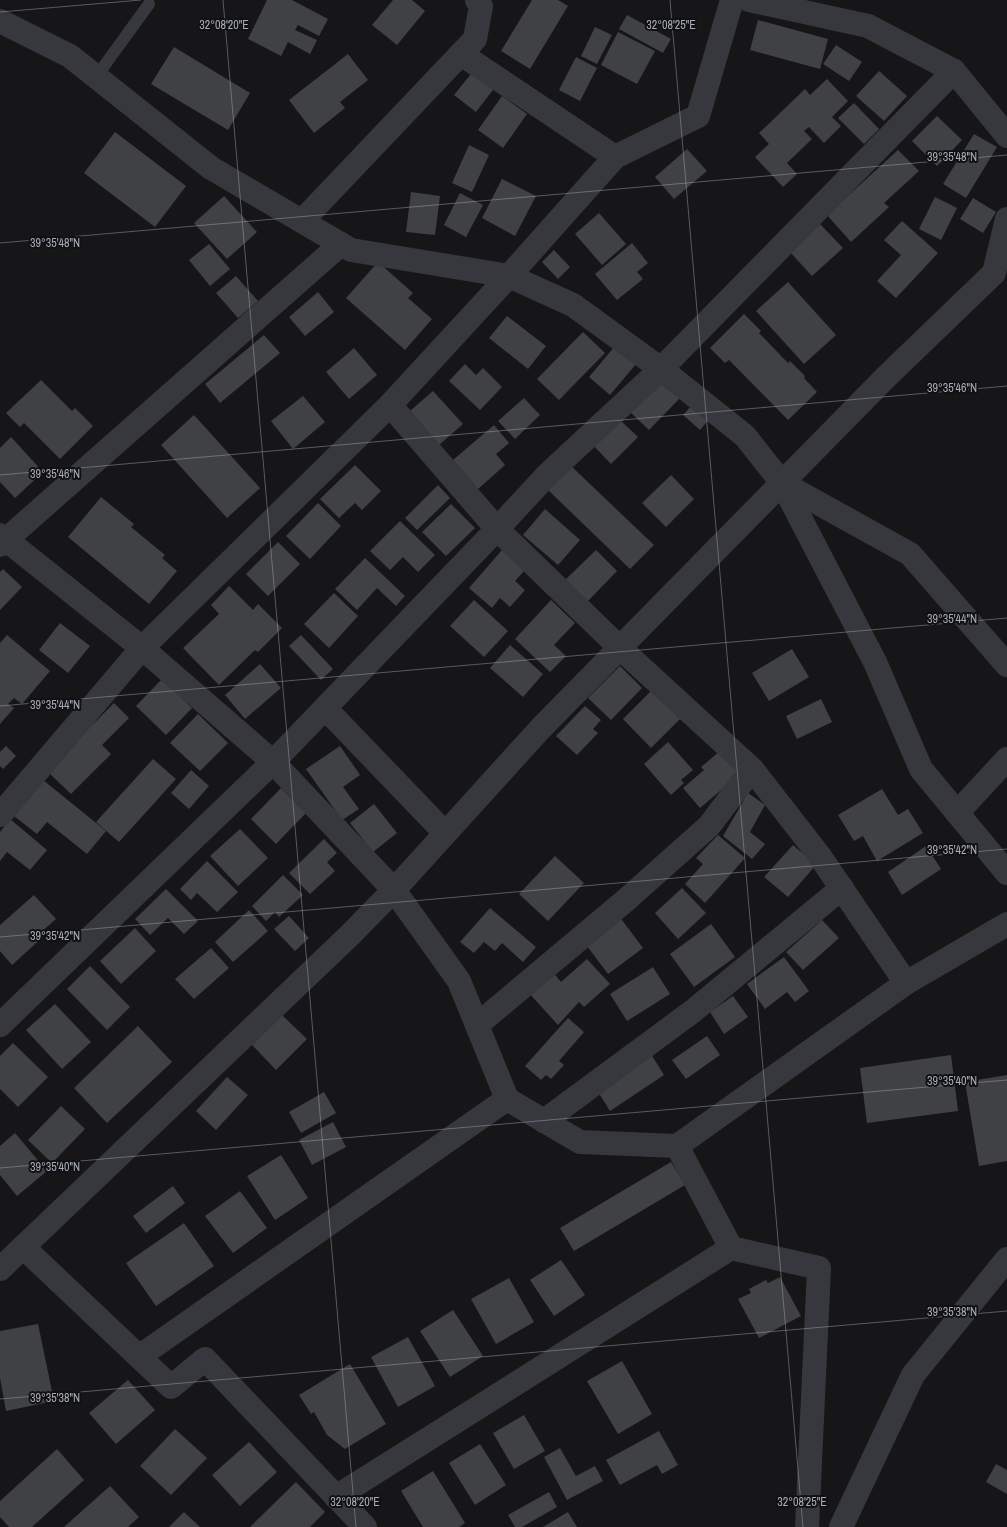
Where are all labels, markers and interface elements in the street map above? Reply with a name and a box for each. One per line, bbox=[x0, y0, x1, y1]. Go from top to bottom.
text: 32°08'20"E bbox=[199, 17, 249, 33]
text: 32°08'25"E bbox=[646, 17, 696, 33]
text: 39°35'48"N bbox=[927, 149, 977, 165]
text: 39°35'48"N bbox=[30, 235, 80, 251]
text: 39°35'46"N bbox=[927, 380, 977, 396]
text: 39°35'46"N bbox=[30, 466, 80, 482]
text: 39°35'44"N bbox=[927, 611, 977, 627]
text: 39°35'44"N bbox=[30, 697, 80, 713]
text: 39°35'42"N bbox=[927, 842, 977, 858]
text: 39°35'42"N bbox=[30, 928, 80, 944]
text: 39°35'40"N bbox=[927, 1073, 977, 1089]
text: 39°35'40"N bbox=[30, 1159, 80, 1175]
text: 39°35'38"N bbox=[927, 1304, 977, 1320]
text: 39°35'38"N bbox=[30, 1390, 80, 1406]
text: 32°08'20"E bbox=[330, 1494, 380, 1510]
text: 32°08'25"E bbox=[777, 1494, 827, 1510]

